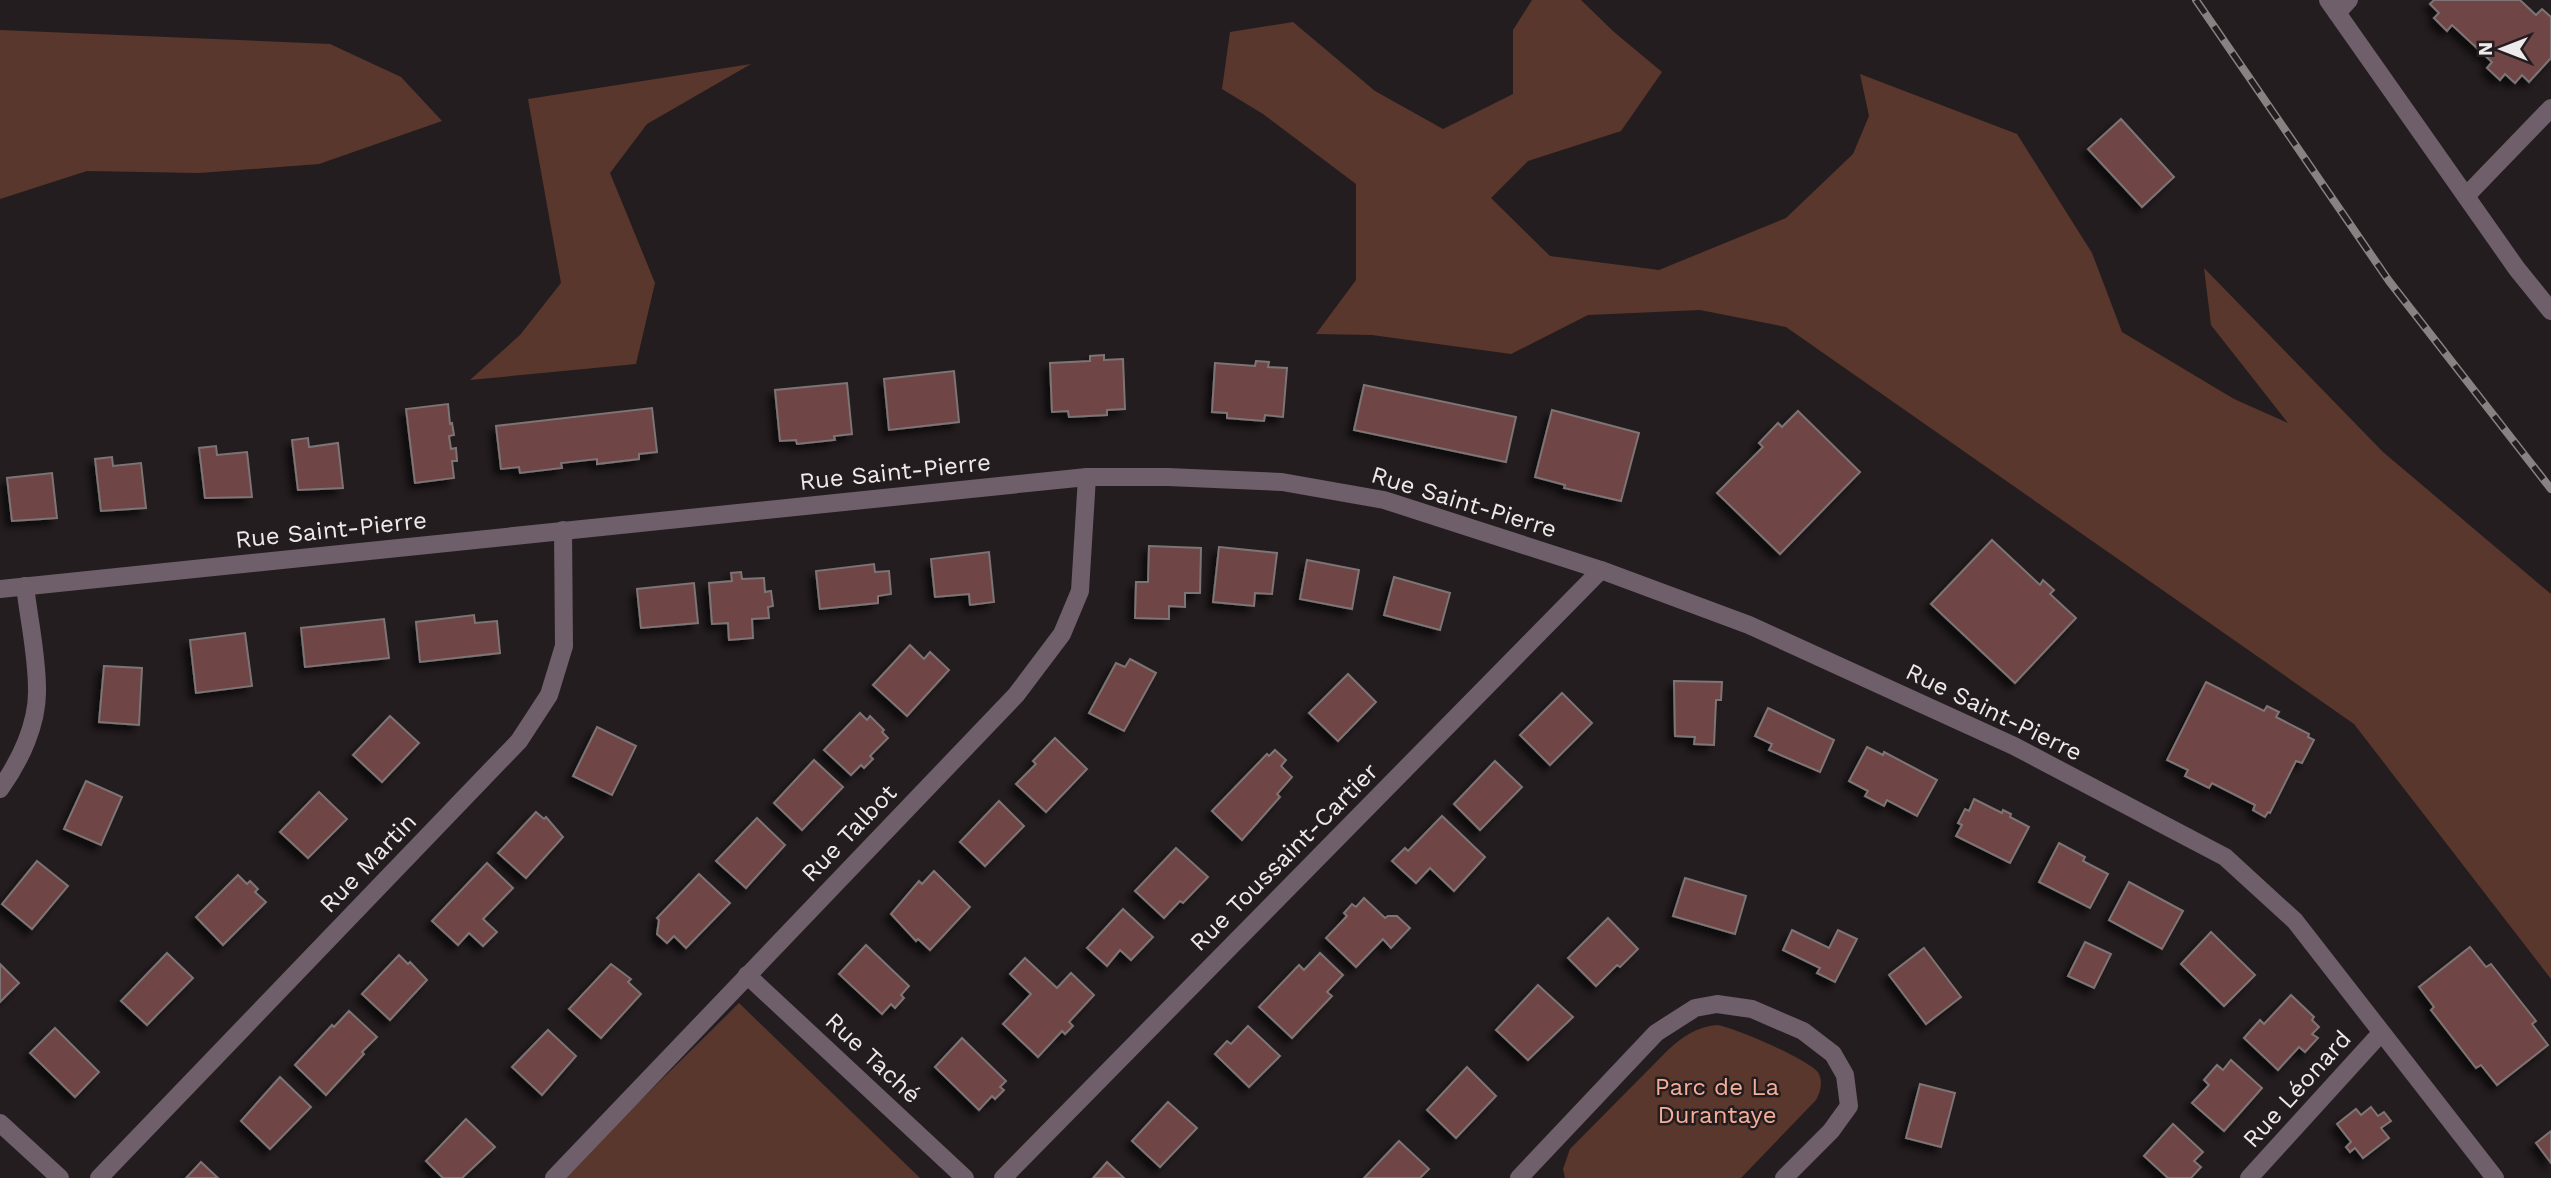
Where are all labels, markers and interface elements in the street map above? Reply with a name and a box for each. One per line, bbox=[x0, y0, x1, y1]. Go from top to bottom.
north arrow bbox=[2467, 14, 2537, 84]
text: N bbox=[2474, 42, 2497, 56]
street label: Rue Saint-Pierre bbox=[798, 448, 992, 496]
street label: Rue Saint-Pierre bbox=[1368, 461, 1560, 543]
street label: Rue Saint-Pierre bbox=[234, 506, 428, 554]
street label: Rue Saint-Pierre bbox=[1901, 657, 2087, 767]
street label: Rue Toussaint-Cartier bbox=[1184, 757, 1384, 957]
street label: Rue Talbot bbox=[796, 779, 902, 887]
street label: Rue Martin bbox=[314, 808, 422, 918]
street label: Rue Taché bbox=[820, 1007, 926, 1109]
street label: Rue Léonard bbox=[2237, 1025, 2357, 1153]
park label: Parc de La Durantaye bbox=[1655, 1073, 1779, 1129]

